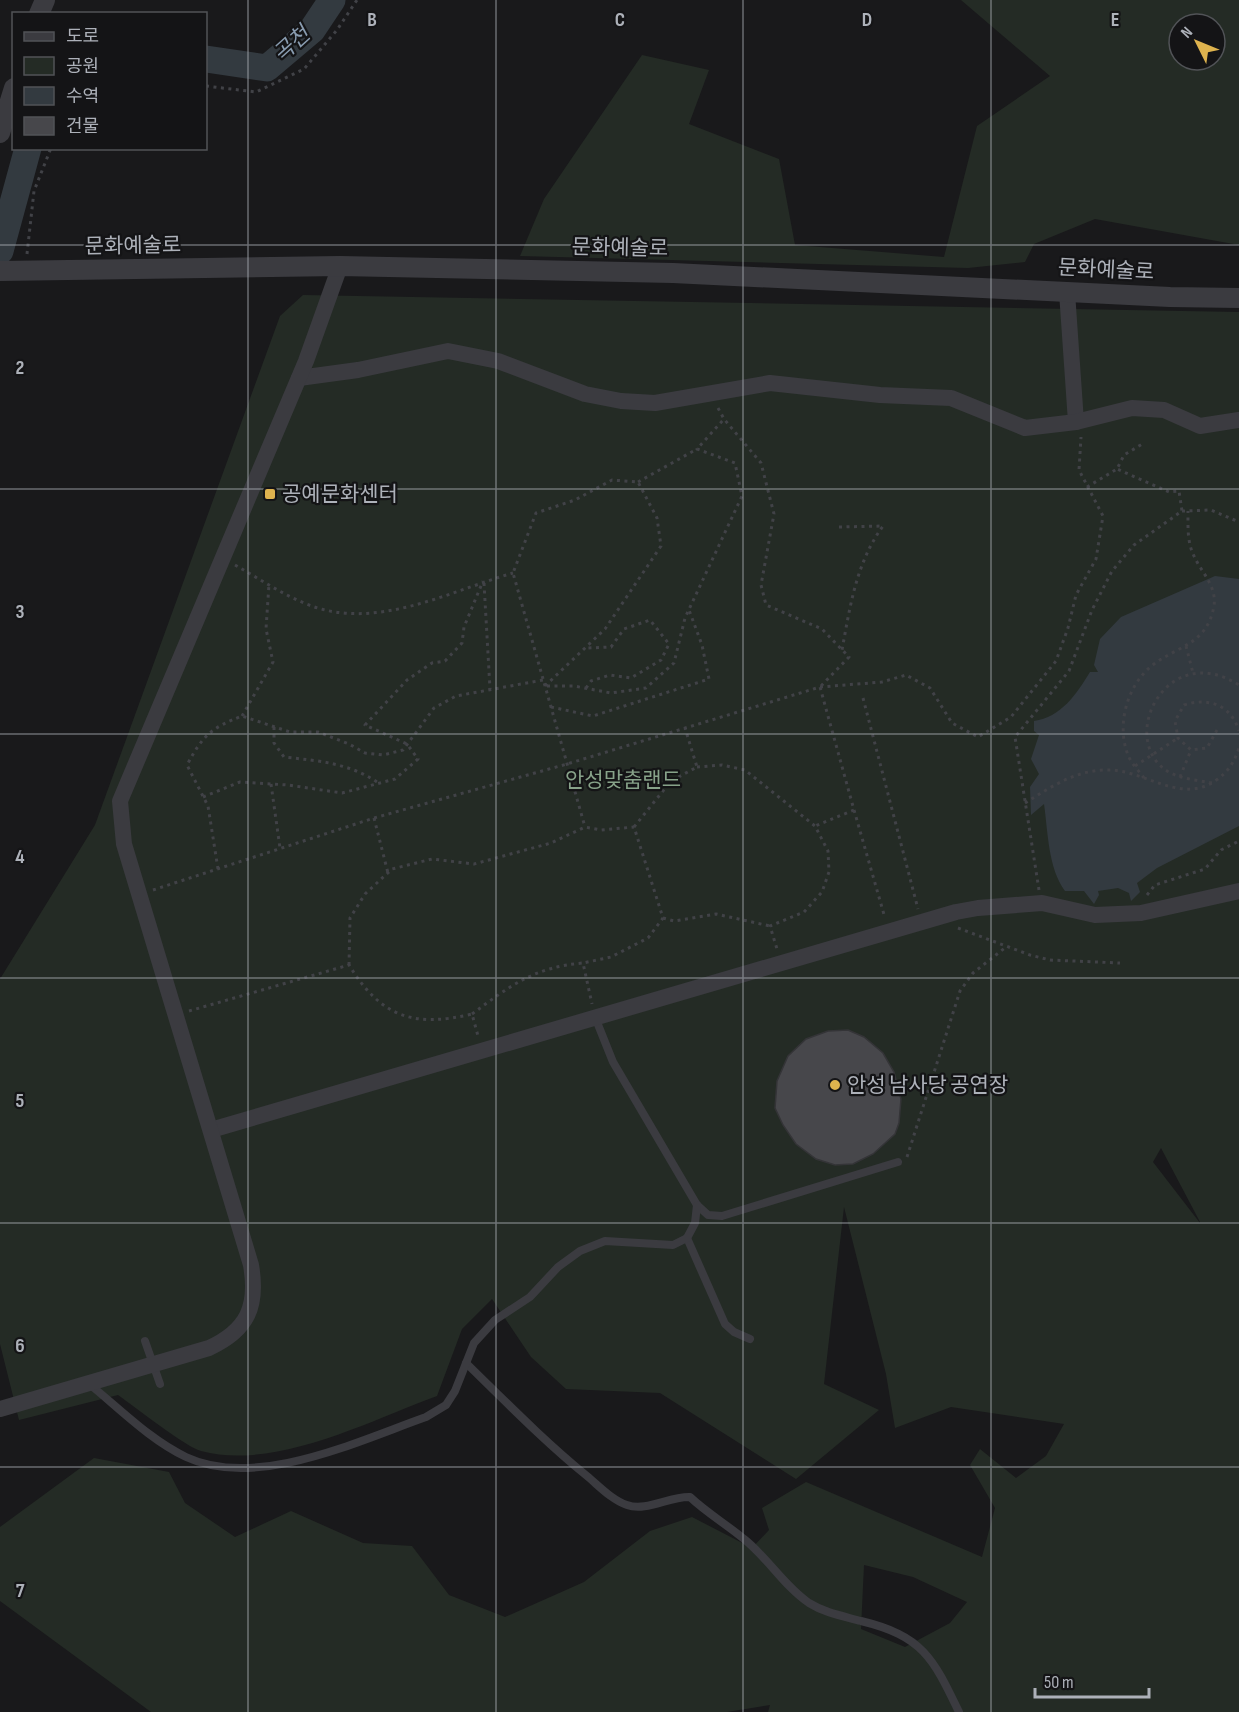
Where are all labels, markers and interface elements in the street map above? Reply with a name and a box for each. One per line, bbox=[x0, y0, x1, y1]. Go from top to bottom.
text: B bbox=[367, 8, 377, 32]
text: C bbox=[615, 8, 625, 32]
text: D bbox=[862, 8, 872, 32]
text: E bbox=[1111, 8, 1119, 32]
legend bbox=[12, 12, 207, 150]
north arrow bbox=[1167, 12, 1227, 72]
water label: 곡천 bbox=[268, 20, 318, 69]
text: N bbox=[1177, 23, 1197, 42]
text: 도로 bbox=[66, 26, 99, 47]
text: 공원 bbox=[66, 56, 99, 77]
text: 수역 bbox=[66, 86, 99, 107]
text: 건물 bbox=[66, 116, 99, 137]
street label: 문화예술로 bbox=[84, 233, 182, 259]
street label: 문화예술로 bbox=[571, 235, 669, 261]
street label: 문화예술로 bbox=[1057, 255, 1155, 285]
text: 2 bbox=[16, 356, 24, 380]
place label: 공예문화센터 bbox=[282, 482, 398, 507]
marker: 공예문화센터 bbox=[263, 487, 277, 501]
text: 3 bbox=[16, 600, 25, 624]
park label: 안성맞춤랜드 bbox=[565, 768, 681, 793]
text: 4 bbox=[15, 845, 25, 869]
place label: 안성 남사당 공연장 bbox=[847, 1073, 1008, 1098]
marker: 안성 남사당 공연장 bbox=[828, 1078, 842, 1092]
text: 5 bbox=[16, 1089, 25, 1113]
text: 6 bbox=[15, 1334, 25, 1358]
text: 7 bbox=[16, 1579, 25, 1603]
scale bar bbox=[1035, 1661, 1149, 1699]
text: 50 m bbox=[1044, 1672, 1074, 1693]

